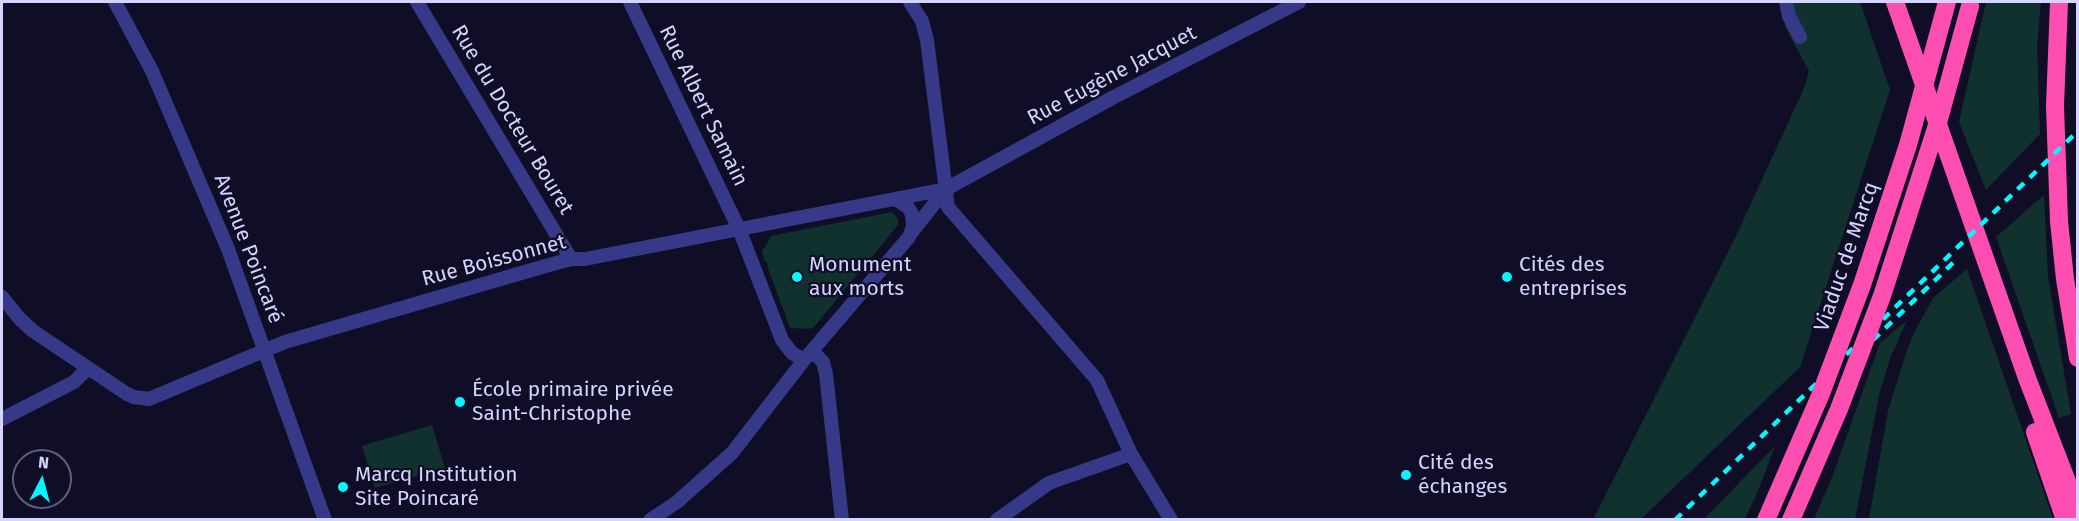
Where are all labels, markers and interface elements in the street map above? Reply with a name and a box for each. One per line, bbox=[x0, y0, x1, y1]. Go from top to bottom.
street label: Rue du Docteur Bouret bbox=[445, 21, 579, 219]
street label: Rue Albert Samain bbox=[653, 21, 753, 191]
street label: Rue Eugène Jacquet bbox=[1023, 21, 1201, 131]
street label: Avenue Poincaré bbox=[208, 171, 288, 327]
street label: Viaduc de Marcq bbox=[1810, 179, 1884, 335]
street label: Rue Boissonnet bbox=[419, 230, 569, 292]
place label: Monument aux morts bbox=[809, 252, 911, 302]
place label: Cités des entreprises bbox=[1519, 252, 1627, 302]
marker: Monument aux morts bbox=[790, 270, 804, 284]
marker: Cités des entreprises bbox=[1500, 270, 1514, 284]
place label: École primaire privée Saint-Christophe bbox=[472, 377, 674, 427]
marker: École primaire privée Saint-Christophe bbox=[453, 395, 467, 409]
north arrow bbox=[12, 449, 72, 509]
place label: Cité des échanges bbox=[1418, 450, 1507, 500]
text: N bbox=[37, 453, 50, 473]
place label: Marcq Institution Site Poincaré bbox=[355, 462, 518, 512]
marker: Cité des échanges bbox=[1399, 468, 1413, 482]
marker: Marcq Institution Site Poincaré bbox=[336, 480, 350, 494]

